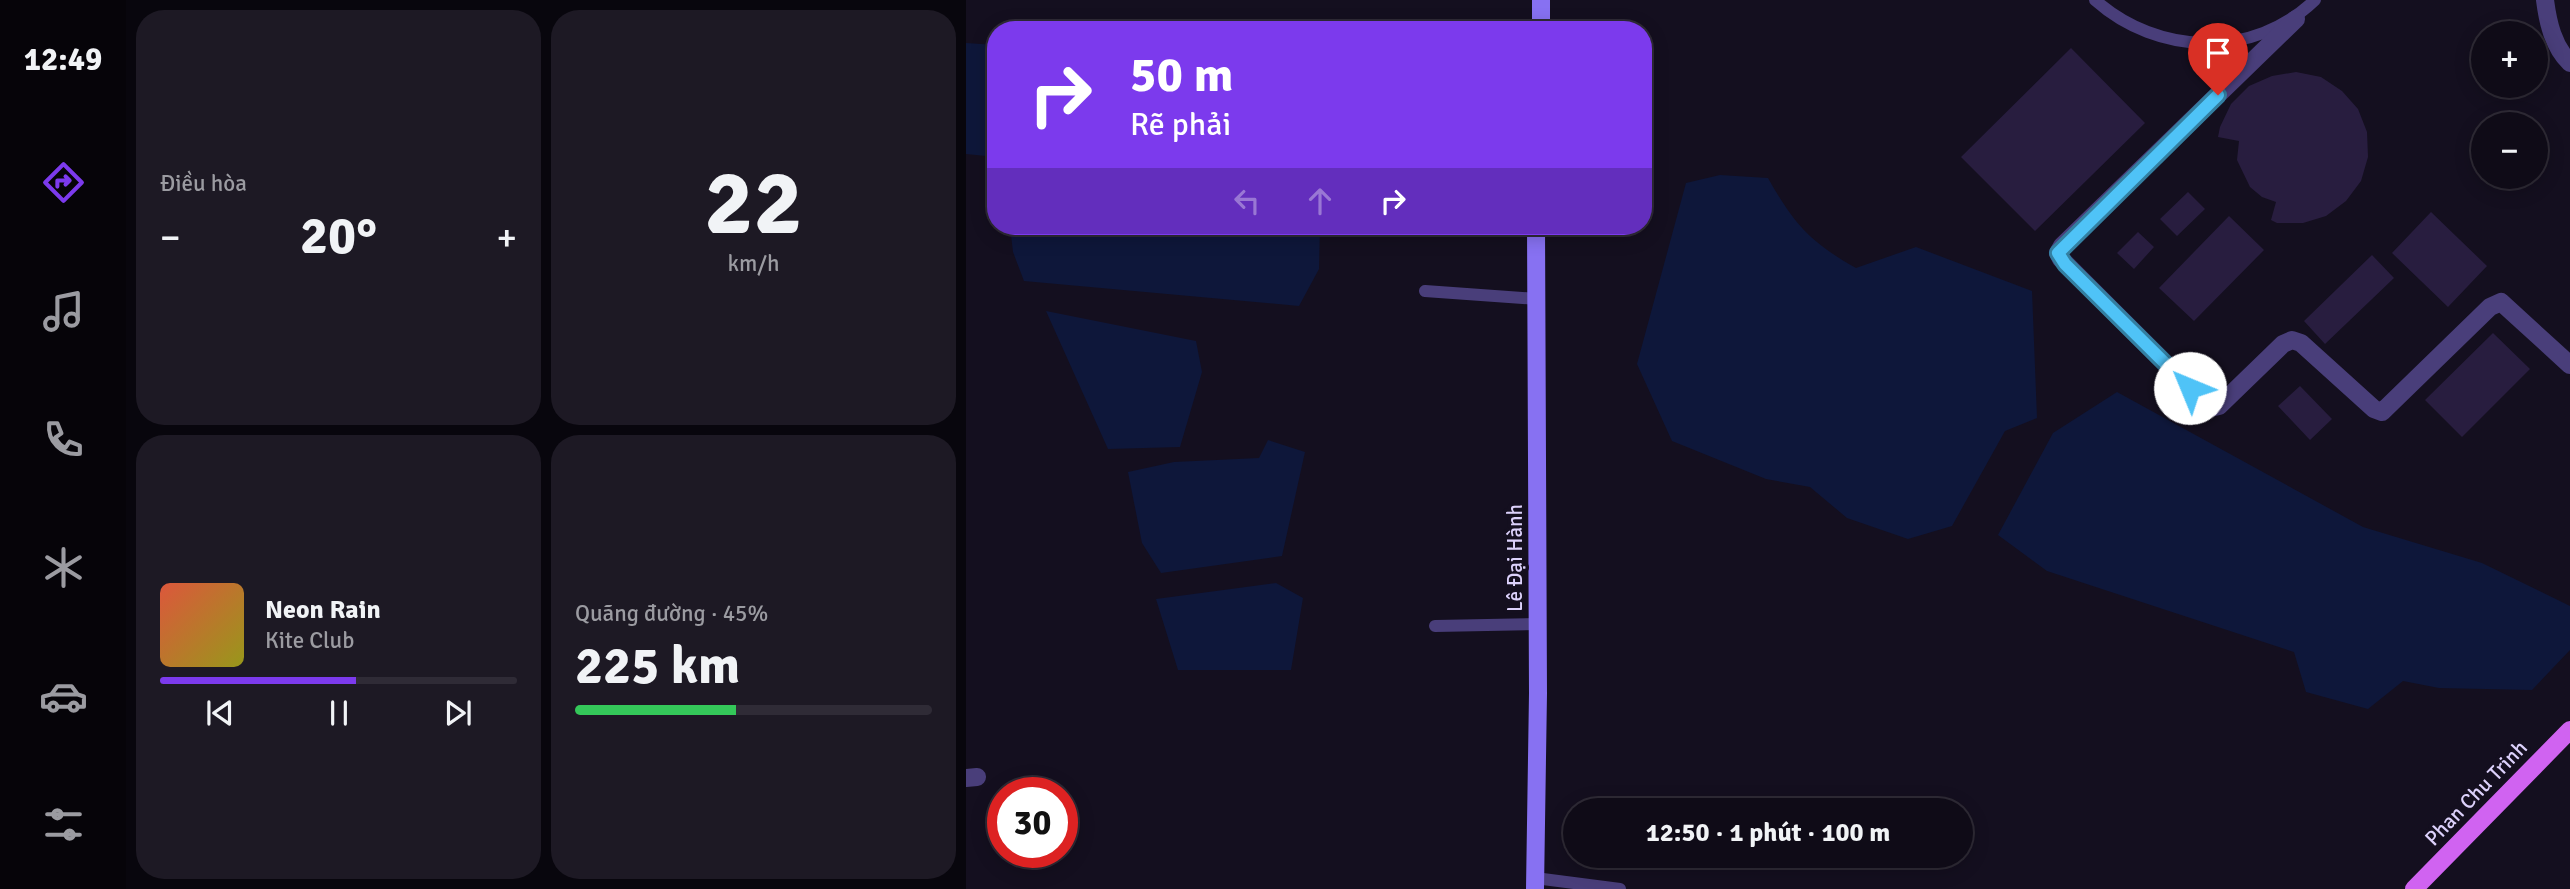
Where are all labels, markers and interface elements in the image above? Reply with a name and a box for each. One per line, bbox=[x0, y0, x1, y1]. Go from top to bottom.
map controls bbox=[2471, 21, 2548, 189]
button: + bbox=[2471, 21, 2548, 98]
pin bbox=[2188, 23, 2248, 95]
icon: arrive bbox=[2199, 34, 2237, 72]
text: 12:49 bbox=[24, 40, 102, 79]
text: 50 m bbox=[1130, 45, 1233, 105]
icon: right bbox=[1015, 49, 1106, 140]
text: Rẽ phải bbox=[1130, 105, 1231, 144]
button: − bbox=[2471, 112, 2548, 189]
text: 22 bbox=[704, 147, 803, 260]
icon: directions bbox=[39, 158, 88, 207]
text: Điều hòa bbox=[160, 169, 247, 198]
icon: left bbox=[1228, 182, 1266, 220]
icon: ahead bbox=[1301, 182, 1339, 220]
icon: right bbox=[1374, 182, 1412, 220]
text: 20° bbox=[300, 204, 377, 268]
text: − bbox=[160, 214, 181, 261]
text: + bbox=[496, 214, 517, 261]
text: km/h bbox=[727, 249, 780, 278]
icon: music bbox=[39, 287, 88, 336]
position arrow bbox=[2153, 351, 2227, 425]
icon: phone bbox=[39, 415, 88, 464]
street label: Lê Đại Hành bbox=[1502, 504, 1528, 612]
icon: climate bbox=[39, 543, 88, 592]
text: Neon Rain bbox=[265, 594, 381, 626]
text: Quãng đường · 45% bbox=[575, 599, 768, 628]
text: Kite Club bbox=[265, 626, 354, 655]
text: 225 km bbox=[575, 634, 740, 698]
icon: car bbox=[39, 672, 88, 721]
icon: previous bbox=[201, 694, 239, 732]
icon: pause bbox=[320, 694, 358, 732]
icon: next bbox=[439, 694, 477, 732]
street label: Phan Chu Trinh bbox=[2419, 735, 2533, 851]
speed limit sign: 30 bbox=[987, 777, 1078, 868]
icon: filters bbox=[39, 800, 88, 849]
text: 12:50 · 1 phút · 100 m bbox=[1646, 817, 1890, 849]

